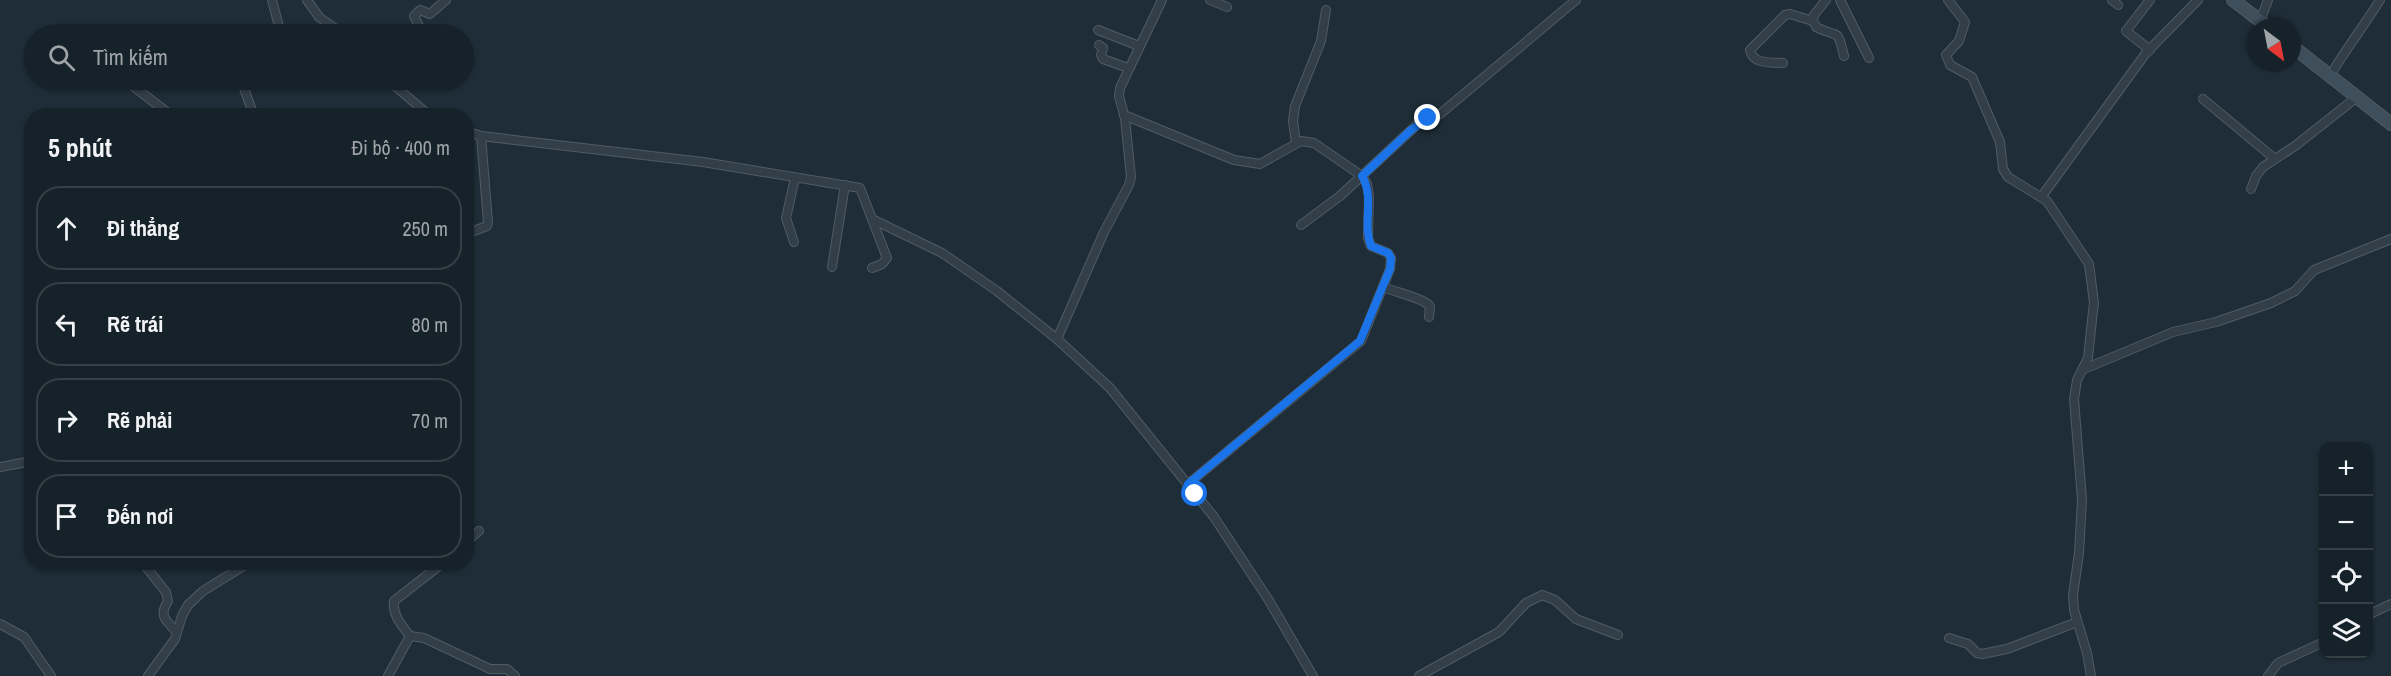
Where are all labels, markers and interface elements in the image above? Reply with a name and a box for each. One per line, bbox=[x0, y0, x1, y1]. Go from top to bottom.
north arrow bbox=[2247, 18, 2301, 72]
search box bbox=[24, 24, 474, 90]
icon: search bbox=[45, 41, 78, 74]
text: Tìm kiếm bbox=[93, 42, 168, 72]
route end bbox=[1414, 104, 1440, 130]
text: 5 phút bbox=[48, 130, 112, 165]
text: Đi bộ · 400 m bbox=[352, 134, 450, 161]
icon: ahead bbox=[50, 212, 83, 245]
text: Đi thẳng bbox=[107, 213, 179, 243]
text: 250 m bbox=[402, 215, 448, 242]
icon: left bbox=[50, 308, 83, 341]
text: Rẽ trái bbox=[107, 309, 163, 339]
text: 80 m bbox=[412, 311, 448, 338]
icon: right bbox=[50, 404, 83, 437]
text: Rẽ phải bbox=[107, 405, 172, 435]
text: 70 m bbox=[412, 407, 448, 434]
map controls bbox=[2319, 442, 2373, 658]
button: + bbox=[2319, 442, 2373, 496]
route start bbox=[1181, 480, 1207, 506]
button: − bbox=[2319, 496, 2373, 550]
icon: arrive bbox=[50, 500, 83, 533]
text: Đến nơi bbox=[107, 501, 173, 531]
button: locate bbox=[2319, 550, 2373, 604]
button: layers bbox=[2319, 604, 2373, 658]

